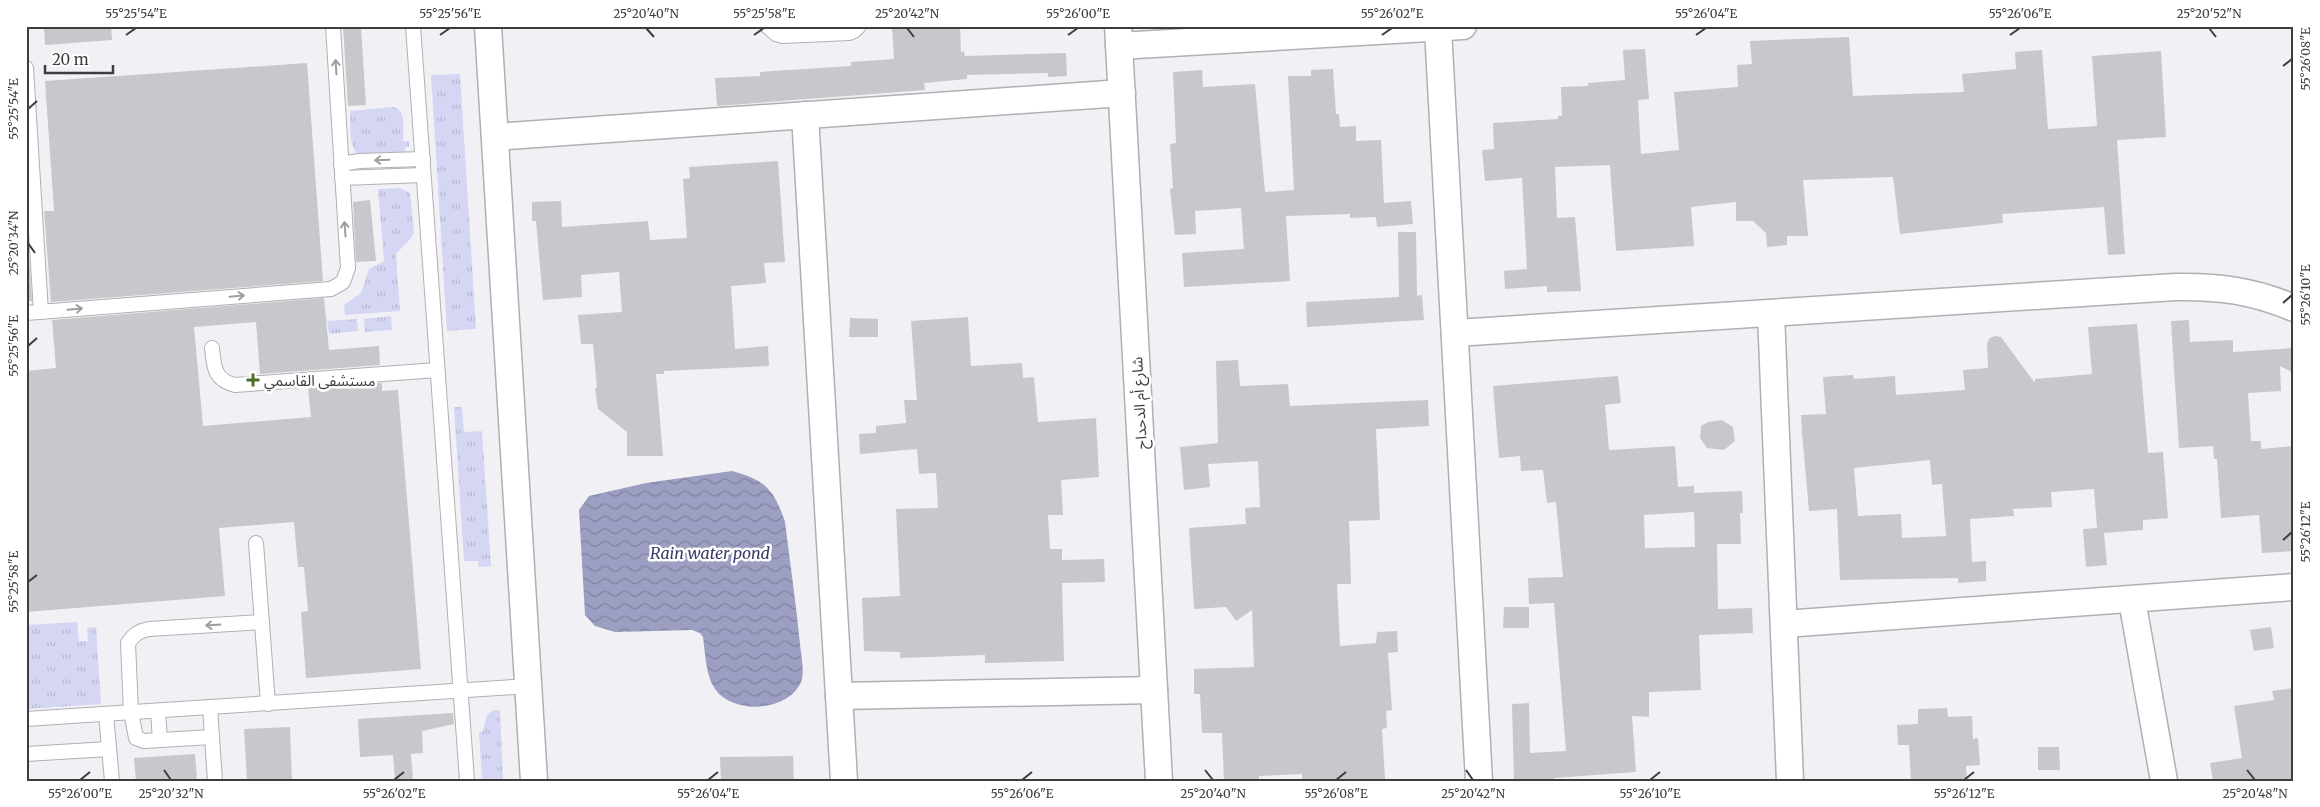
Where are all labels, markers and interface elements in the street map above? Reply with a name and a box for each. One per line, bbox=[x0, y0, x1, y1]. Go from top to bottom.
text: 55°25'54"E bbox=[105, 6, 167, 21]
text: 55°25'56"E bbox=[419, 6, 481, 21]
text: 25°20'40"N bbox=[613, 6, 679, 21]
text: 55°25'58"E bbox=[733, 6, 795, 21]
text: 25°20'42"N bbox=[875, 6, 940, 21]
text: 55°26'00"E bbox=[1046, 6, 1110, 21]
text: 55°26'02"E bbox=[1361, 6, 1424, 21]
text: 55°26'04"E bbox=[1675, 6, 1737, 21]
text: 55°26'06"E bbox=[1989, 6, 2052, 21]
text: 25°20'52"N bbox=[2177, 6, 2242, 21]
text: 55°26'08"E bbox=[2298, 27, 2313, 91]
scale bar bbox=[45, 42, 112, 74]
text: 20 m bbox=[52, 50, 89, 69]
one-way arrow bbox=[331, 59, 340, 75]
text: 55°25'54"E bbox=[6, 78, 21, 140]
one-way arrow bbox=[374, 156, 390, 165]
text: 25°20'34"N bbox=[6, 210, 21, 275]
one-way arrow bbox=[341, 222, 350, 238]
text: 55°26'10"E bbox=[2298, 264, 2313, 326]
one-way arrow bbox=[229, 291, 245, 301]
one-way arrow bbox=[67, 304, 83, 314]
text: 55°25'56"E bbox=[6, 315, 21, 377]
street label: شارع أم الدحداح bbox=[1127, 356, 1154, 450]
place label: مستشفى القاسمي bbox=[264, 371, 376, 392]
marker: مستشفى القاسمي bbox=[246, 373, 260, 387]
text: 55°26'12"E bbox=[2298, 501, 2313, 562]
water label: Rain water pond bbox=[650, 543, 771, 563]
text: 55°25'58"E bbox=[6, 551, 21, 613]
one-way arrow bbox=[206, 621, 222, 630]
text: 55°26'00"E bbox=[48, 786, 112, 801]
text: 25°20'32"N bbox=[138, 786, 204, 801]
text: 55°26'02"E bbox=[363, 786, 426, 801]
text: 55°26'04"E bbox=[677, 786, 739, 801]
text: 55°26'06"E bbox=[991, 786, 1054, 801]
text: 25°20'40"N bbox=[1180, 786, 1246, 801]
text: 55°26'08"E bbox=[1304, 786, 1368, 801]
text: 25°20'42"N bbox=[1441, 786, 1506, 801]
text: 55°26'10"E bbox=[1619, 786, 1681, 801]
text: 55°26'12"E bbox=[1934, 786, 1995, 801]
text: 25°20'48"N bbox=[2222, 786, 2288, 801]

